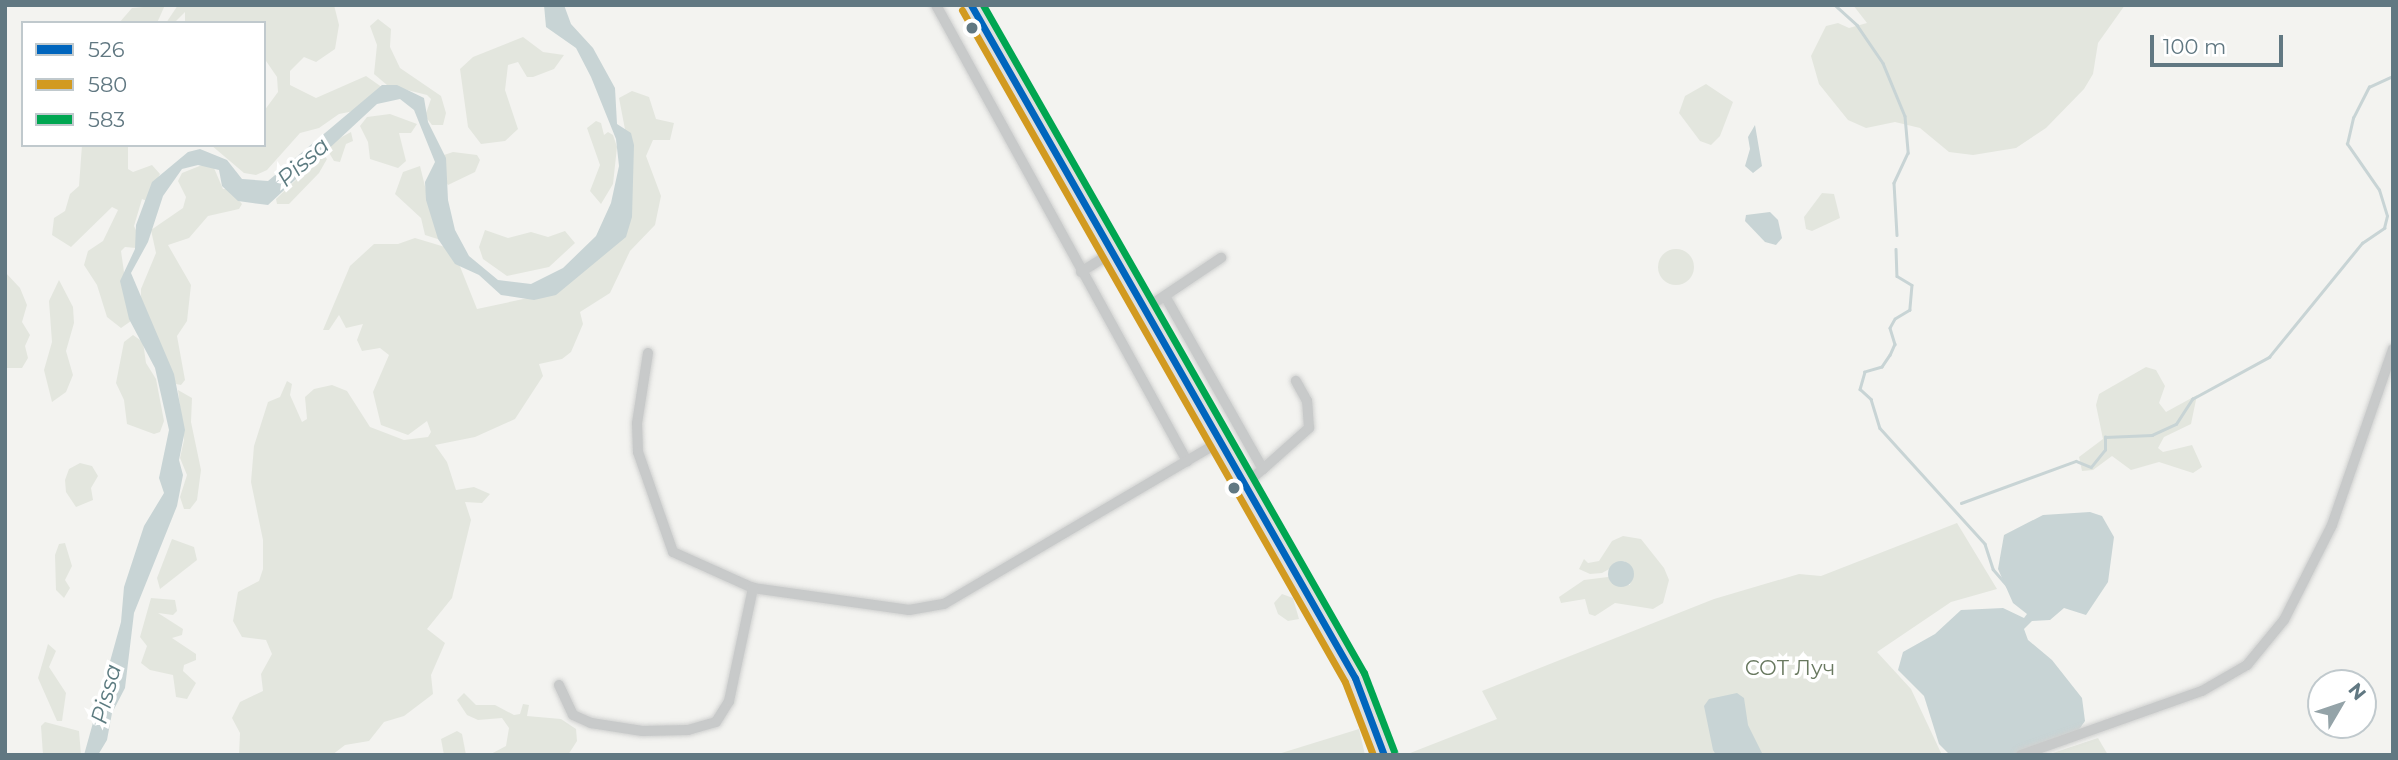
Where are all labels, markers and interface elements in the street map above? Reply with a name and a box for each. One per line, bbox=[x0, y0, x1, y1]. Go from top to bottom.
legend bbox=[21, 21, 266, 147]
unlabelled marker bbox=[965, 21, 979, 35]
scale bar bbox=[2153, 21, 2286, 65]
text: 100 m bbox=[2163, 34, 2226, 59]
text: 526 bbox=[88, 37, 124, 62]
text: 580 bbox=[88, 72, 127, 97]
text: 583 bbox=[88, 107, 125, 132]
water label: Pissa bbox=[271, 131, 335, 193]
unlabelled marker bbox=[1227, 481, 1241, 495]
park label: СОТ Луч bbox=[1745, 655, 1835, 681]
water label: Pissa bbox=[85, 661, 127, 727]
north arrow bbox=[2307, 669, 2377, 739]
text: N bbox=[2343, 679, 2371, 705]

